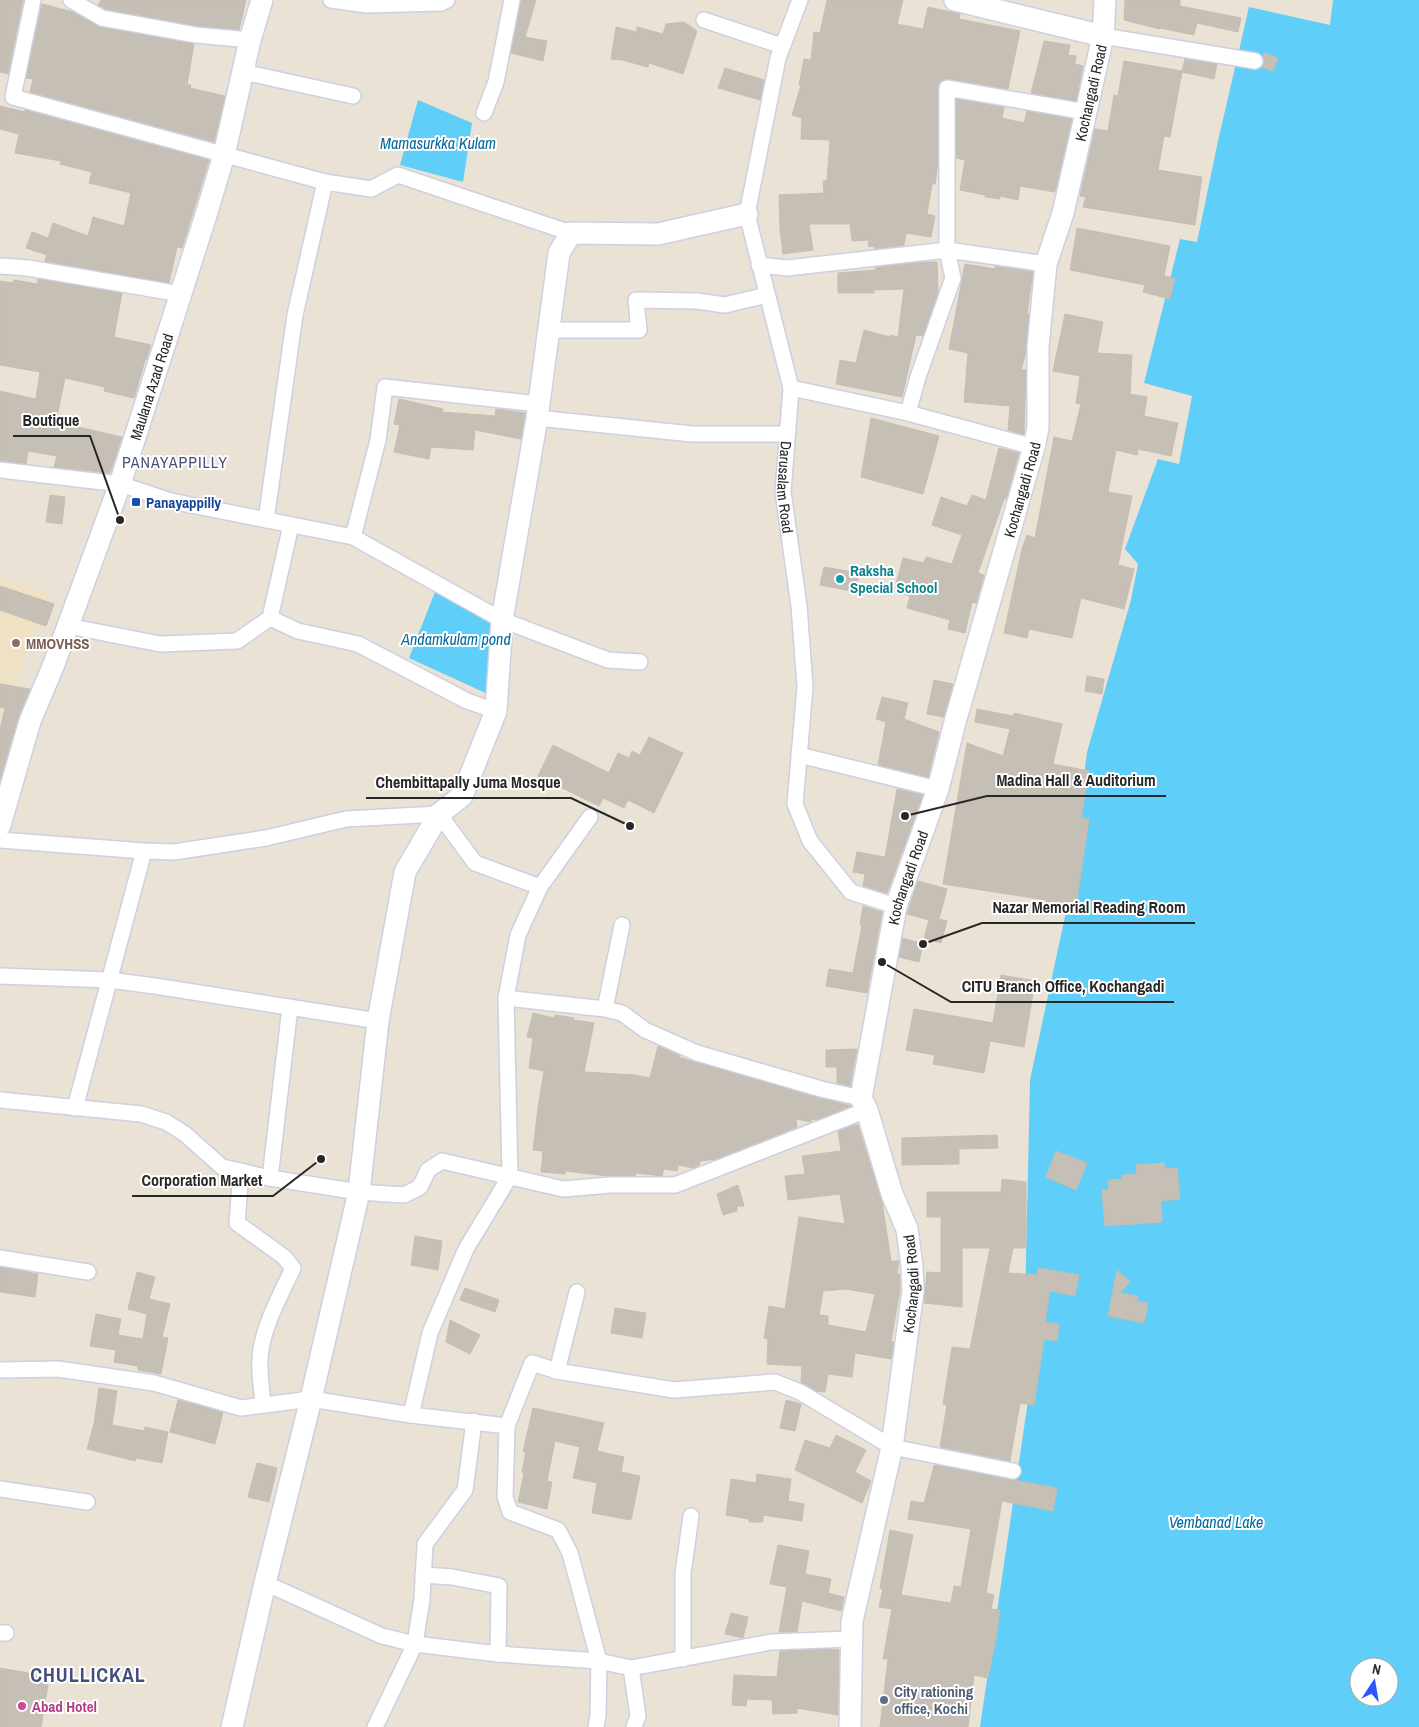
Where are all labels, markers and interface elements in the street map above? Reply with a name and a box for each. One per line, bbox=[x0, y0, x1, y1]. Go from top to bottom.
street label: Kochangadi Road bbox=[1069, 42, 1111, 143]
water label: Mamasurkka Kulam bbox=[380, 132, 496, 154]
street label: Maulana Azad Road bbox=[124, 331, 178, 443]
callout: Boutique bbox=[13, 405, 90, 436]
text: Boutique bbox=[23, 409, 79, 431]
street label: Darusalam Road bbox=[772, 440, 799, 534]
street label: Kochangadi Road bbox=[998, 440, 1045, 540]
district label: PANAYAPPILLY bbox=[122, 451, 228, 473]
place label: Panayappilly bbox=[146, 492, 221, 513]
marker: Panayappilly bbox=[130, 496, 142, 508]
place label: Raksha Special School bbox=[850, 560, 938, 598]
marker: Raksha Special School bbox=[834, 573, 846, 585]
water label: Andamkulam pond bbox=[400, 628, 511, 650]
place label: MMOVHSS bbox=[26, 633, 90, 654]
marker: MMOVHSS bbox=[10, 637, 22, 649]
callout: Madina Hall & Auditorium bbox=[987, 765, 1166, 796]
callout: Chembittapally Juma Mosque bbox=[366, 767, 571, 798]
text: Madina Hall & Auditorium bbox=[996, 769, 1156, 791]
text: Chembittapally Juma Mosque bbox=[375, 771, 561, 793]
street label: Kochangadi Road bbox=[882, 827, 933, 926]
callout: Nazar Memorial Reading Room bbox=[982, 892, 1195, 923]
text: Nazar Memorial Reading Room bbox=[992, 896, 1186, 918]
callout: CITU Branch Office, Kochangadi bbox=[951, 971, 1174, 1002]
text: CITU Branch Office, Kochangadi bbox=[962, 975, 1164, 997]
callout: Corporation Market bbox=[132, 1165, 273, 1196]
text: Corporation Market bbox=[141, 1169, 263, 1191]
street label: Kochangadi Road bbox=[897, 1234, 924, 1334]
water label: Vembanad Lake bbox=[1169, 1511, 1263, 1533]
north arrow bbox=[1349, 1657, 1399, 1707]
text: N bbox=[1371, 1660, 1383, 1679]
district label: CHULLICKAL bbox=[30, 1661, 146, 1688]
place label: City rationing office, Kochi bbox=[894, 1681, 974, 1719]
marker: City rationing office, Kochi bbox=[878, 1694, 890, 1706]
place label: Abad Hotel bbox=[32, 1696, 97, 1717]
marker: Abad Hotel bbox=[16, 1700, 28, 1712]

